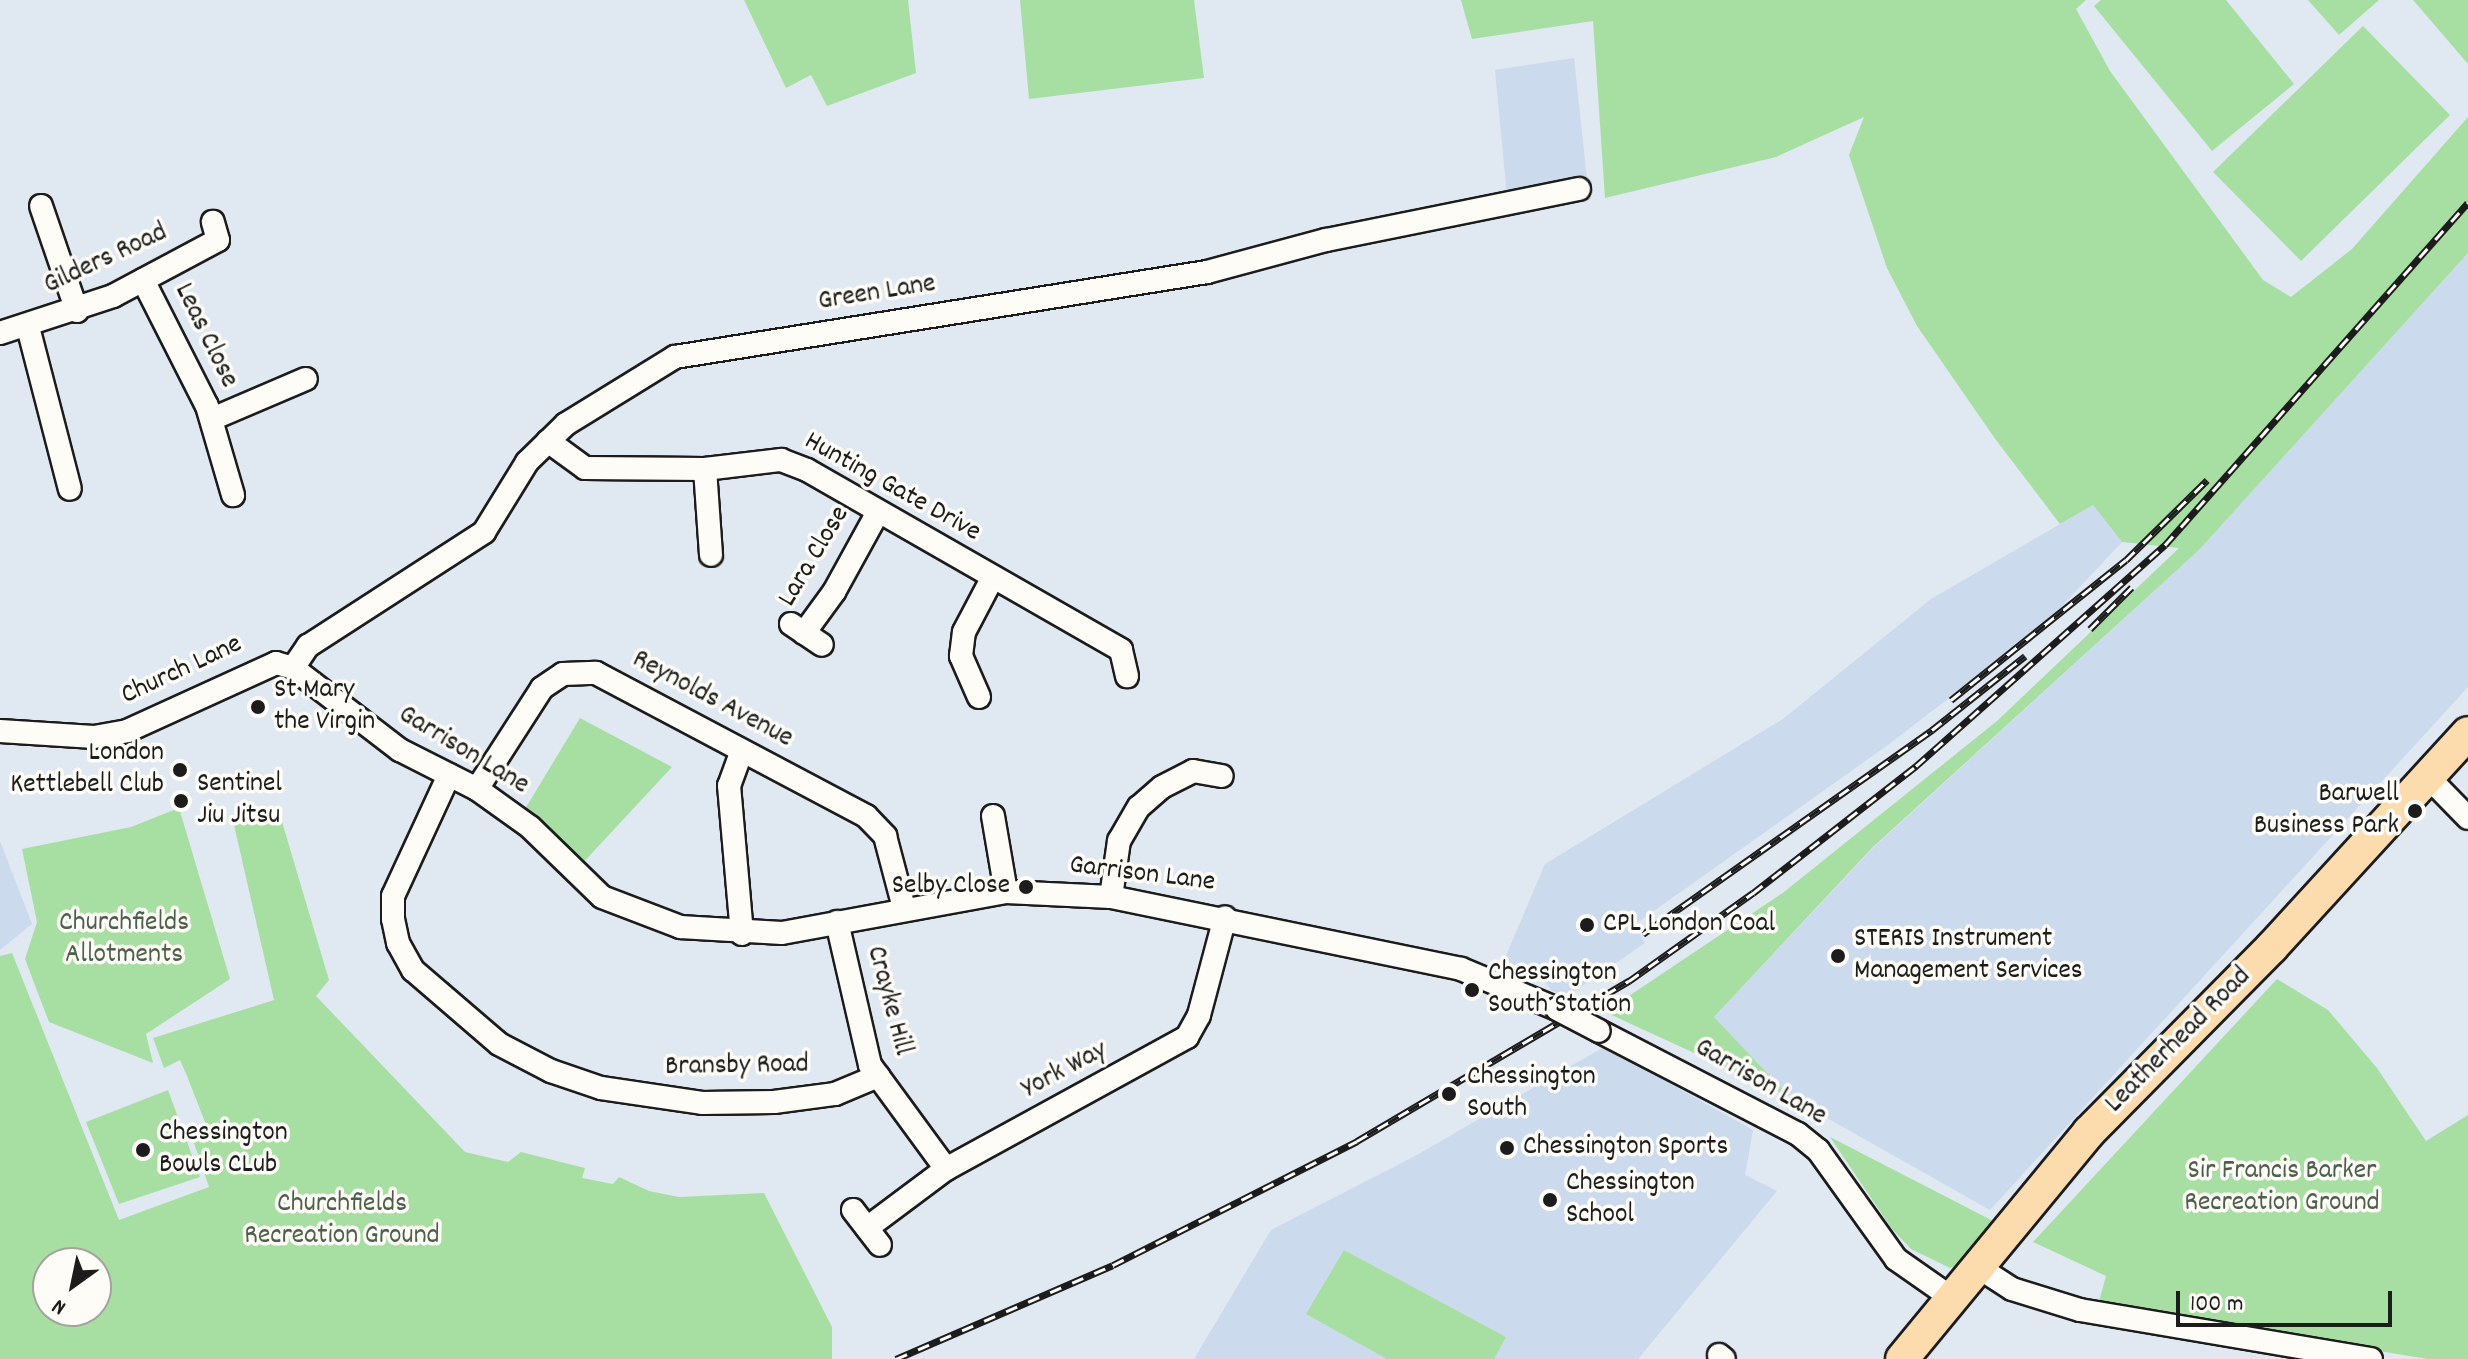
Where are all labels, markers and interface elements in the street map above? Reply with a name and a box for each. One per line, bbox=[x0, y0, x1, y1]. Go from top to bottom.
street label: Gilders Road bbox=[39, 217, 173, 303]
street label: Green Lane bbox=[816, 268, 938, 320]
street label: Leas Close bbox=[165, 278, 245, 394]
street label: Hunting Gate Drive bbox=[798, 426, 986, 550]
street label: Lara Close bbox=[772, 501, 858, 613]
street label: Church Lane bbox=[116, 628, 248, 714]
street label: Reynolds Avenue bbox=[626, 644, 798, 756]
place label: St Mary the Virgin bbox=[274, 674, 375, 740]
marker: St Mary the Virgin bbox=[249, 698, 267, 716]
street label: Garrison Lane bbox=[392, 699, 534, 803]
place label: London Kettlebell Club bbox=[10, 737, 164, 803]
marker: London Kettlebell Club bbox=[171, 761, 189, 779]
place label: Sentinel Jiu Jitsu bbox=[197, 768, 282, 834]
place label: Barwell Business Park bbox=[2254, 778, 2399, 844]
marker: Sentinel Jiu Jitsu bbox=[172, 792, 190, 810]
marker: Barwell Business Park bbox=[2406, 802, 2424, 820]
street label: Garrison Lane bbox=[1067, 849, 1217, 901]
place label: Selby Close bbox=[892, 870, 1010, 904]
marker: Selby Close bbox=[1017, 878, 1035, 896]
park label: Churchfields Allotments bbox=[59, 907, 189, 973]
place label: CPL London Coal bbox=[1603, 908, 1775, 942]
marker: CPL London Coal bbox=[1578, 916, 1596, 934]
place label: STERIS Instrument Management Services bbox=[1854, 923, 2083, 989]
street label: Crayke Hill bbox=[857, 943, 919, 1059]
marker: STERIS Instrument Management Services bbox=[1829, 947, 1847, 965]
place label: Chessington South Station bbox=[1488, 957, 1631, 1023]
street label: Leatherhead Road bbox=[2099, 961, 2259, 1121]
marker: Chessington South Station bbox=[1463, 981, 1481, 999]
street label: Garrison Lane bbox=[1688, 1032, 1832, 1134]
street label: York Way bbox=[1017, 1035, 1113, 1107]
street label: Bransby Road bbox=[665, 1049, 809, 1085]
place label: Chessington South bbox=[1467, 1061, 1596, 1127]
marker: Chessington South bbox=[1438, 1083, 1460, 1105]
place label: Chessington Bowls CLub bbox=[159, 1117, 288, 1183]
place label: Chessington Sports bbox=[1523, 1131, 1728, 1165]
marker: Chessington Sports bbox=[1498, 1139, 1516, 1157]
marker: Chessington Bowls CLub bbox=[134, 1141, 152, 1159]
park label: Sir Francis Barker Recreation Ground bbox=[2184, 1155, 2380, 1221]
place label: Chessington School bbox=[1566, 1167, 1695, 1233]
park label: Churchfields Recreation Ground bbox=[244, 1188, 440, 1254]
marker: Chessington School bbox=[1541, 1191, 1559, 1209]
north arrow bbox=[32, 1247, 112, 1327]
scale bar bbox=[2180, 1275, 2396, 1325]
text: 100 m bbox=[2190, 1288, 2243, 1322]
text: N bbox=[47, 1290, 73, 1322]

